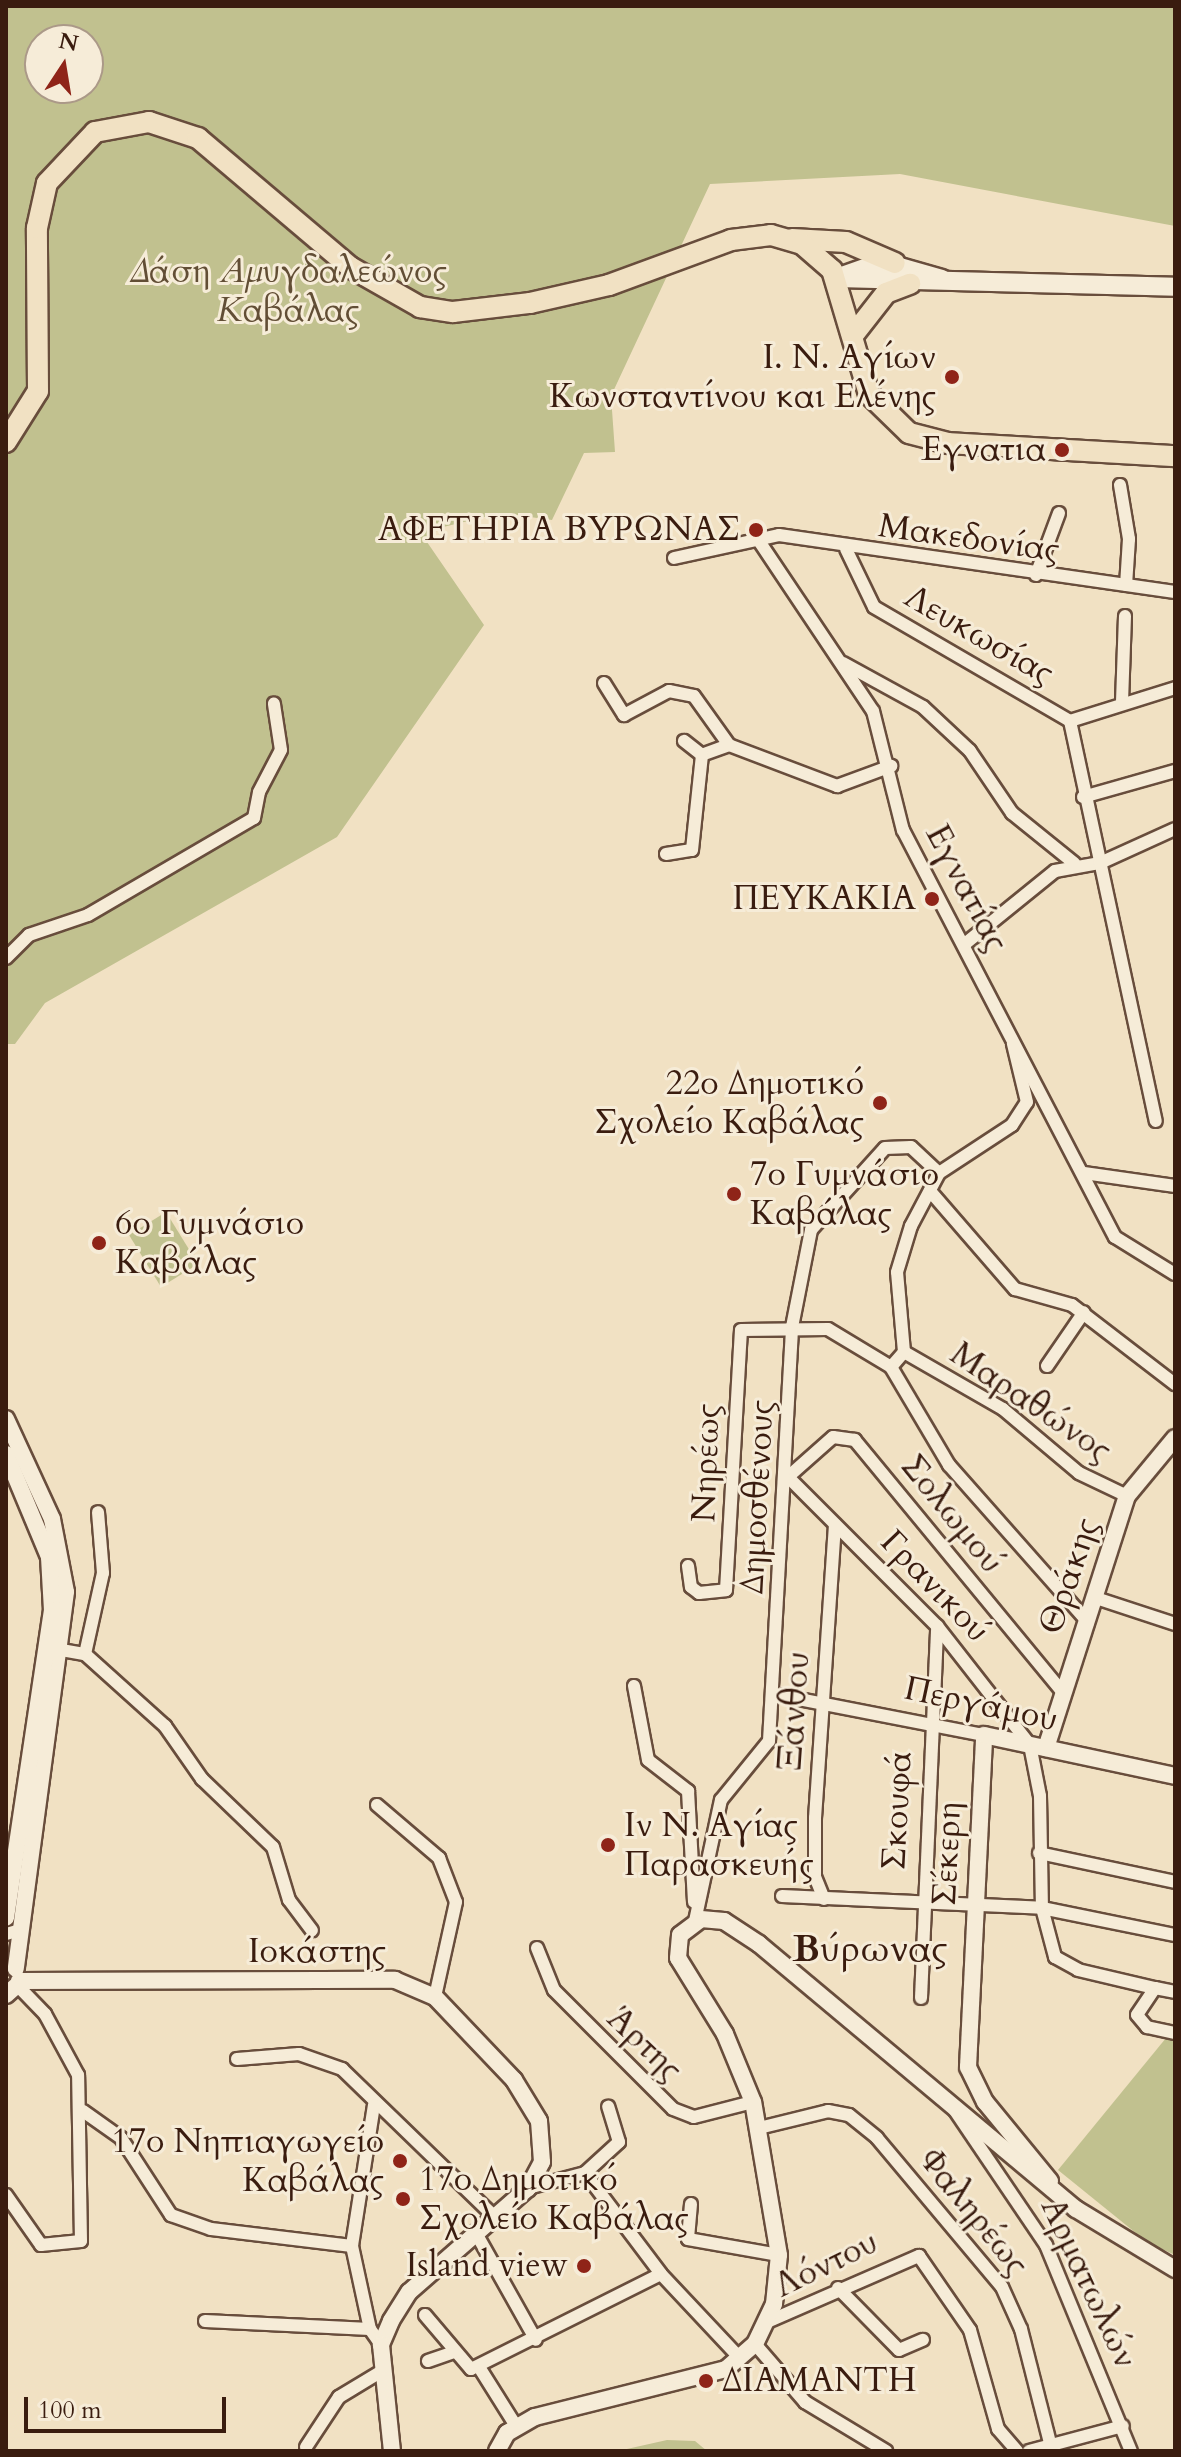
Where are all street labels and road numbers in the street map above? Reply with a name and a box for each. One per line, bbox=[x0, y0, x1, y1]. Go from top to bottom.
street label: Μακεδονίας bbox=[876, 505, 1062, 571]
street label: Λευκωσίας bbox=[897, 576, 1061, 694]
street label: Εγνατίας bbox=[917, 818, 1017, 958]
street label: Μαραθώνος bbox=[943, 1333, 1119, 1471]
street label: Δημοσθένους bbox=[732, 1399, 782, 1595]
street label: Νηρέως bbox=[684, 1403, 728, 1523]
street label: Σολωμού bbox=[892, 1447, 1012, 1581]
street label: Θράκης bbox=[1030, 1513, 1108, 1639]
street label: Γρανικού bbox=[872, 1522, 998, 1650]
street label: Ξάνθου bbox=[770, 1650, 818, 1772]
street label: Περγάμου bbox=[901, 1668, 1061, 1740]
street label: Σκουφά bbox=[873, 1749, 921, 1871]
street label: Σέκερη bbox=[924, 1801, 970, 1907]
street label: Ιοκάστης bbox=[248, 1932, 386, 1972]
street label: Άρτης bbox=[599, 1998, 691, 2090]
street label: Φαληρέως bbox=[911, 2140, 1037, 2284]
street label: Αρματωλών bbox=[1032, 2192, 1146, 2374]
street label: Λόντου bbox=[768, 2222, 884, 2306]

